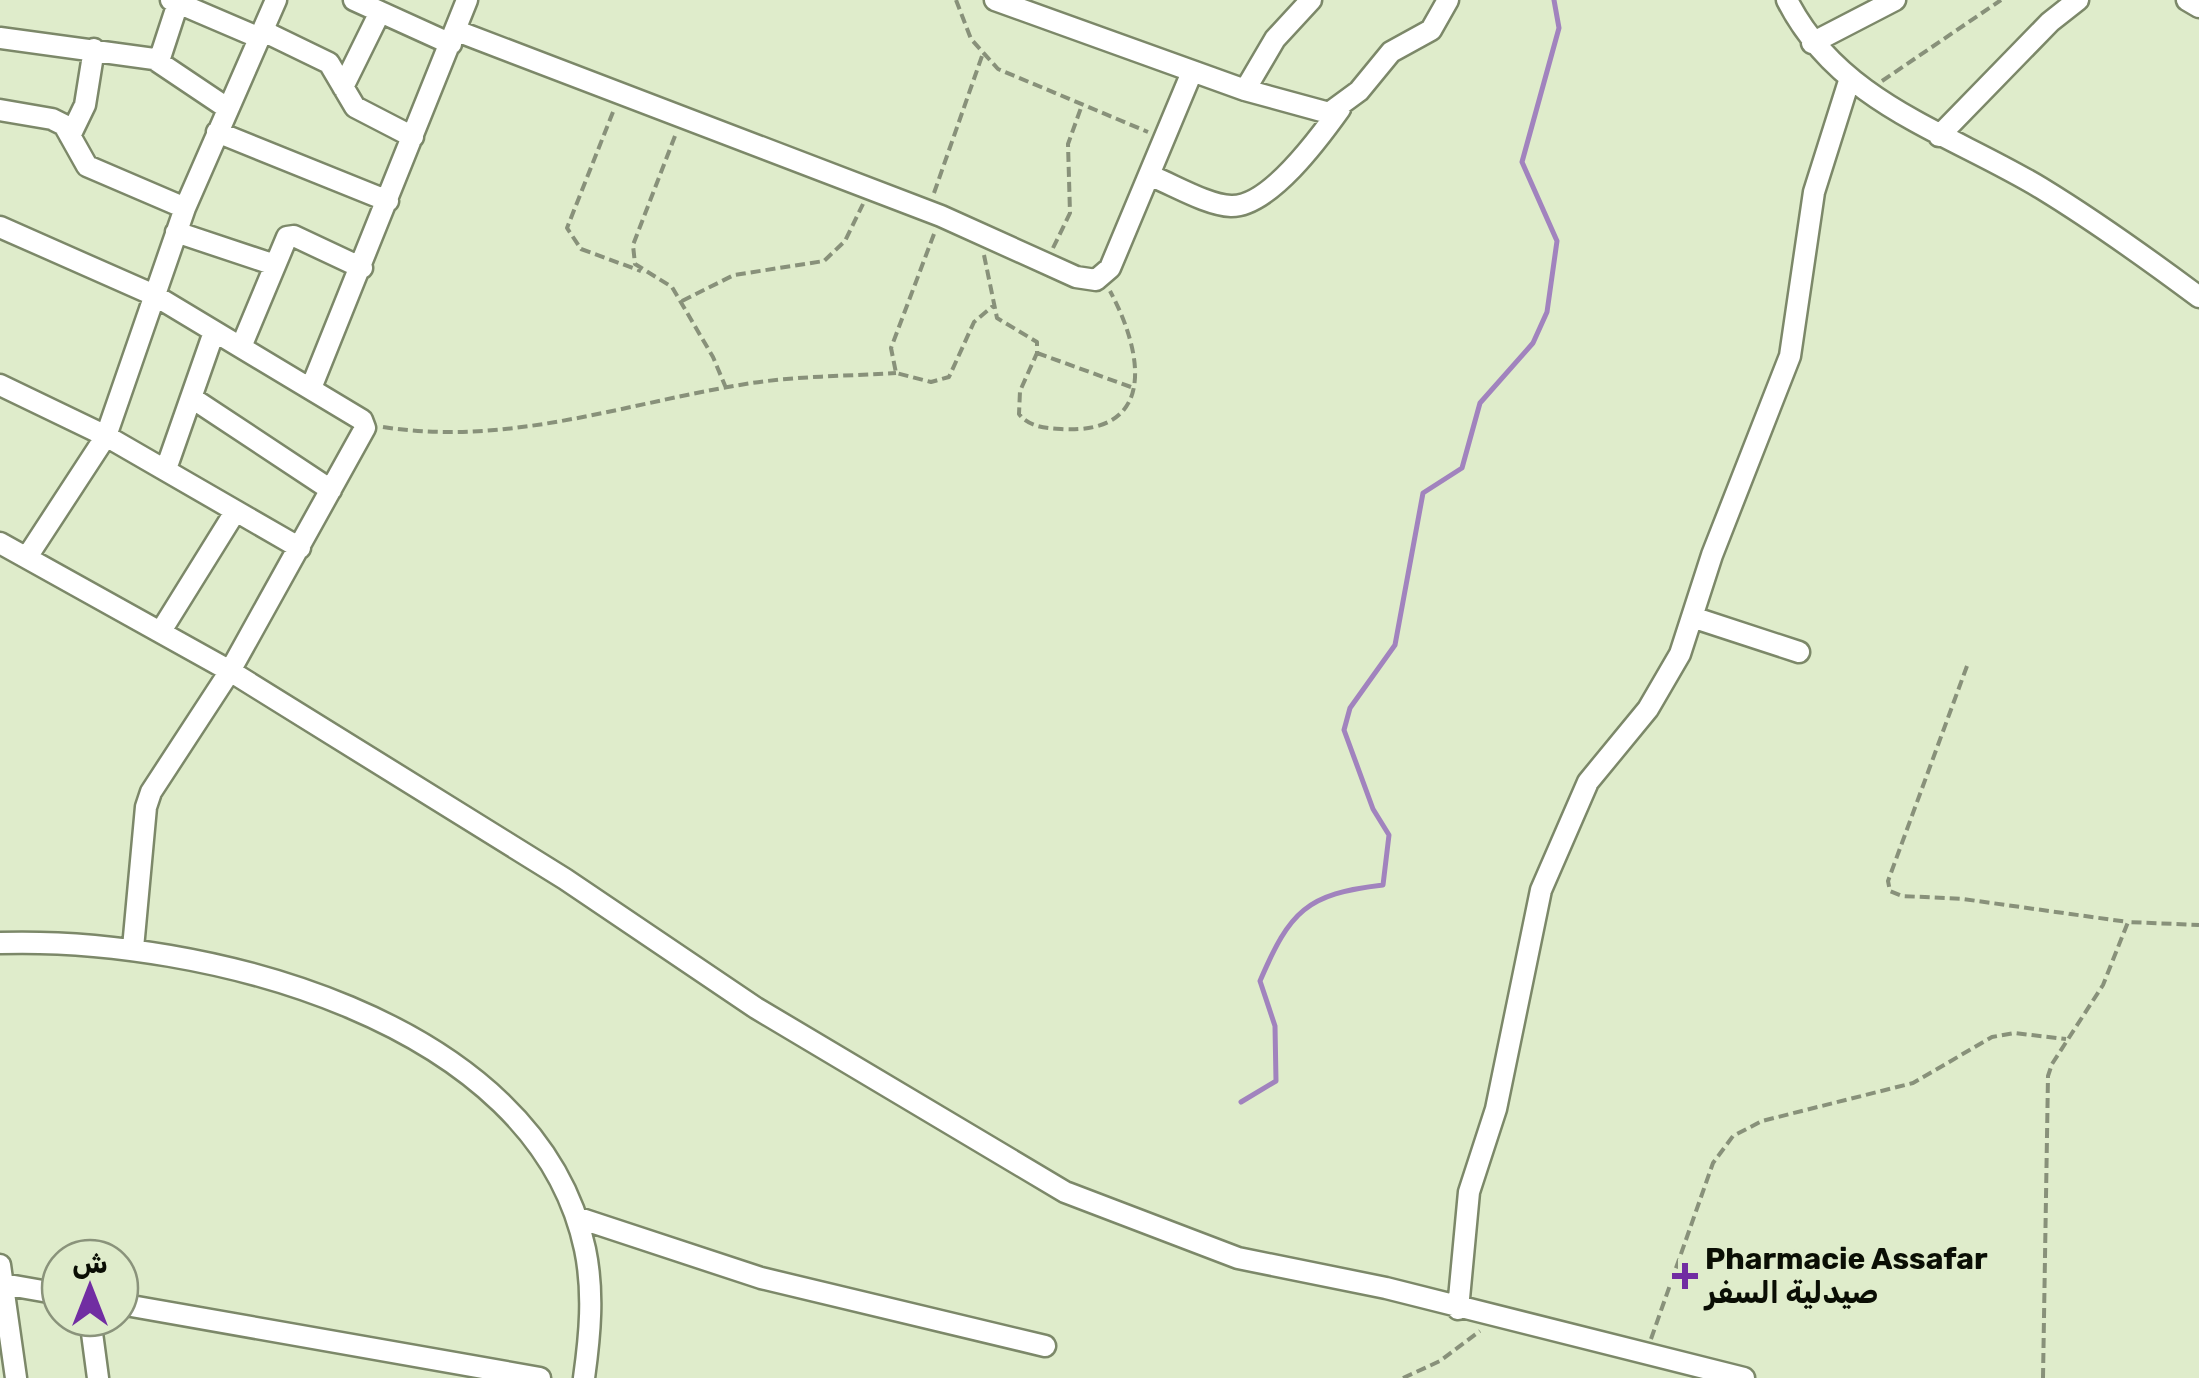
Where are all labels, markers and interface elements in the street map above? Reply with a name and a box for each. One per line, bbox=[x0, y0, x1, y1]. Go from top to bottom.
north arrow bbox=[40, 1238, 140, 1338]
place label: Pharmacie Assafar صيدلية السفر bbox=[1703, 1241, 1988, 1311]
text: ش bbox=[72, 1247, 108, 1280]
marker: Pharmacie Assafar صيدلية السفر bbox=[1674, 1265, 1696, 1287]

